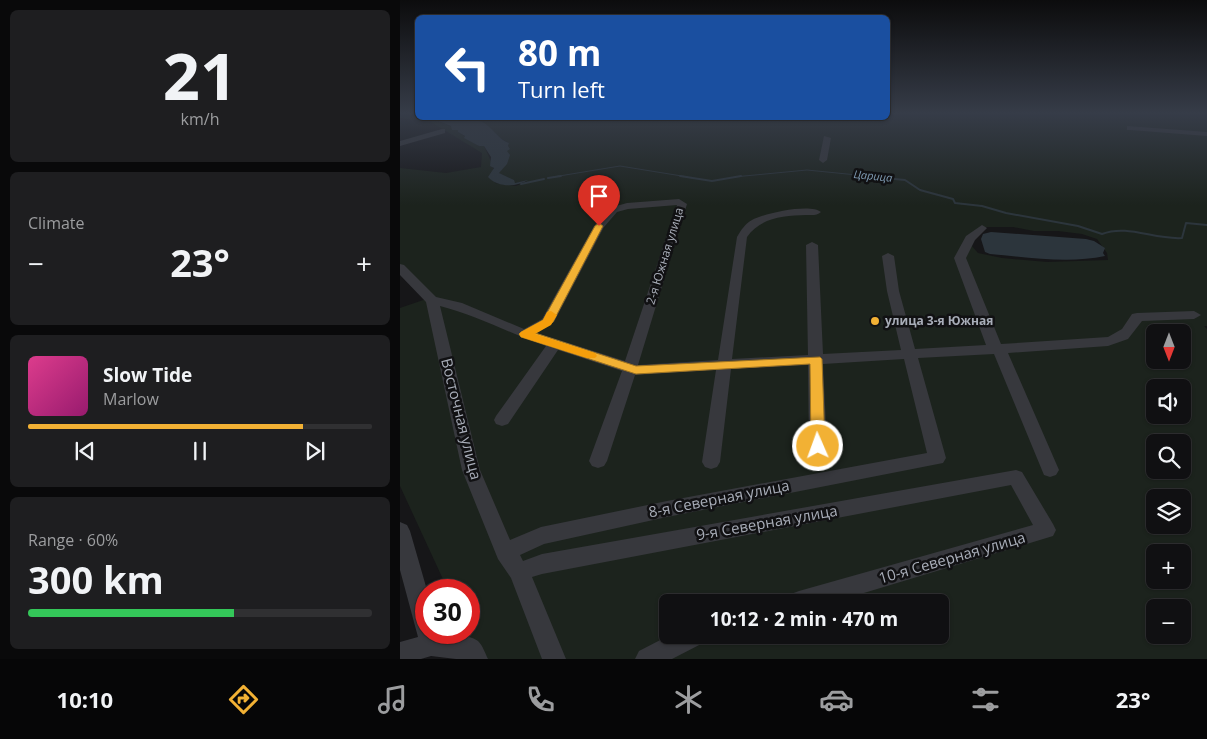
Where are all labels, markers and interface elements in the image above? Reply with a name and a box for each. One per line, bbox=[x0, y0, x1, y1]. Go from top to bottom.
text: 80 m bbox=[518, 29, 601, 76]
text: 21 bbox=[163, 31, 237, 119]
icon: left bbox=[435, 35, 500, 100]
text: Turn left bbox=[518, 74, 605, 104]
text: km/h bbox=[181, 108, 219, 130]
water label: Царица bbox=[853, 166, 893, 185]
pin bbox=[578, 175, 620, 226]
icon: arrive bbox=[585, 182, 613, 210]
street label: 2-я Южная улица bbox=[642, 205, 687, 306]
text: Climate bbox=[28, 212, 85, 234]
text: 23° bbox=[170, 236, 230, 288]
text: − bbox=[28, 244, 44, 282]
text: + bbox=[356, 244, 372, 282]
place label: улица 3-я Южная bbox=[885, 312, 993, 329]
marker: улица 3-я Южная bbox=[869, 315, 881, 327]
north arrow bbox=[1146, 324, 1191, 369]
map controls bbox=[1146, 324, 1191, 644]
street label: Восточная улица bbox=[437, 356, 487, 482]
text: Slow Tide bbox=[103, 362, 192, 388]
button: sound bbox=[1146, 379, 1191, 424]
text: Marlow bbox=[103, 388, 159, 410]
position arrow bbox=[791, 419, 843, 471]
button: search bbox=[1146, 434, 1191, 479]
icon: previous bbox=[71, 437, 99, 465]
icon: pause bbox=[186, 437, 214, 465]
icon: next bbox=[301, 437, 329, 465]
street label: 8-я Северная улица bbox=[647, 475, 791, 521]
button: layers bbox=[1146, 489, 1191, 534]
street label: 9-я Северная улица bbox=[695, 500, 839, 544]
street label: 10-я Северная улица bbox=[876, 527, 1027, 588]
text: Range · 60% bbox=[28, 529, 118, 551]
button: + bbox=[1146, 544, 1191, 589]
text: 300 km bbox=[28, 553, 164, 605]
speed limit sign: 30 bbox=[415, 579, 480, 644]
button: − bbox=[1146, 599, 1191, 644]
text: 10:12 · 2 min · 470 m bbox=[710, 606, 898, 632]
icon: directions bbox=[226, 682, 261, 717]
icon: music bbox=[375, 682, 410, 717]
icon: phone bbox=[523, 682, 558, 717]
icon: climate bbox=[671, 682, 706, 717]
icon: car bbox=[819, 682, 854, 717]
icon: filters bbox=[968, 682, 1003, 717]
text: 10:10 bbox=[57, 684, 113, 714]
text: 23° bbox=[1116, 684, 1150, 714]

